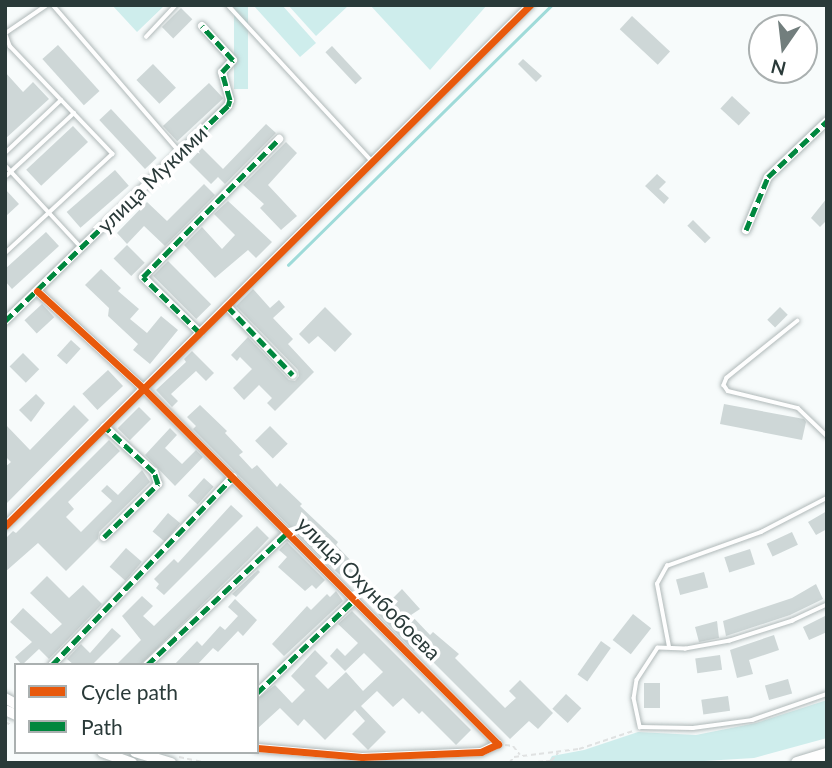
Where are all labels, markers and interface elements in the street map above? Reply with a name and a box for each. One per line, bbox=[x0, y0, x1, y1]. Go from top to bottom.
north arrow bbox=[748, 14, 818, 84]
text: N bbox=[768, 55, 788, 81]
street label: улица Мукими bbox=[92, 120, 212, 238]
street label: улица Охунбобоева bbox=[292, 511, 446, 665]
legend bbox=[14, 663, 259, 754]
text: Cycle path bbox=[81, 679, 178, 704]
text: Path bbox=[81, 714, 123, 739]

